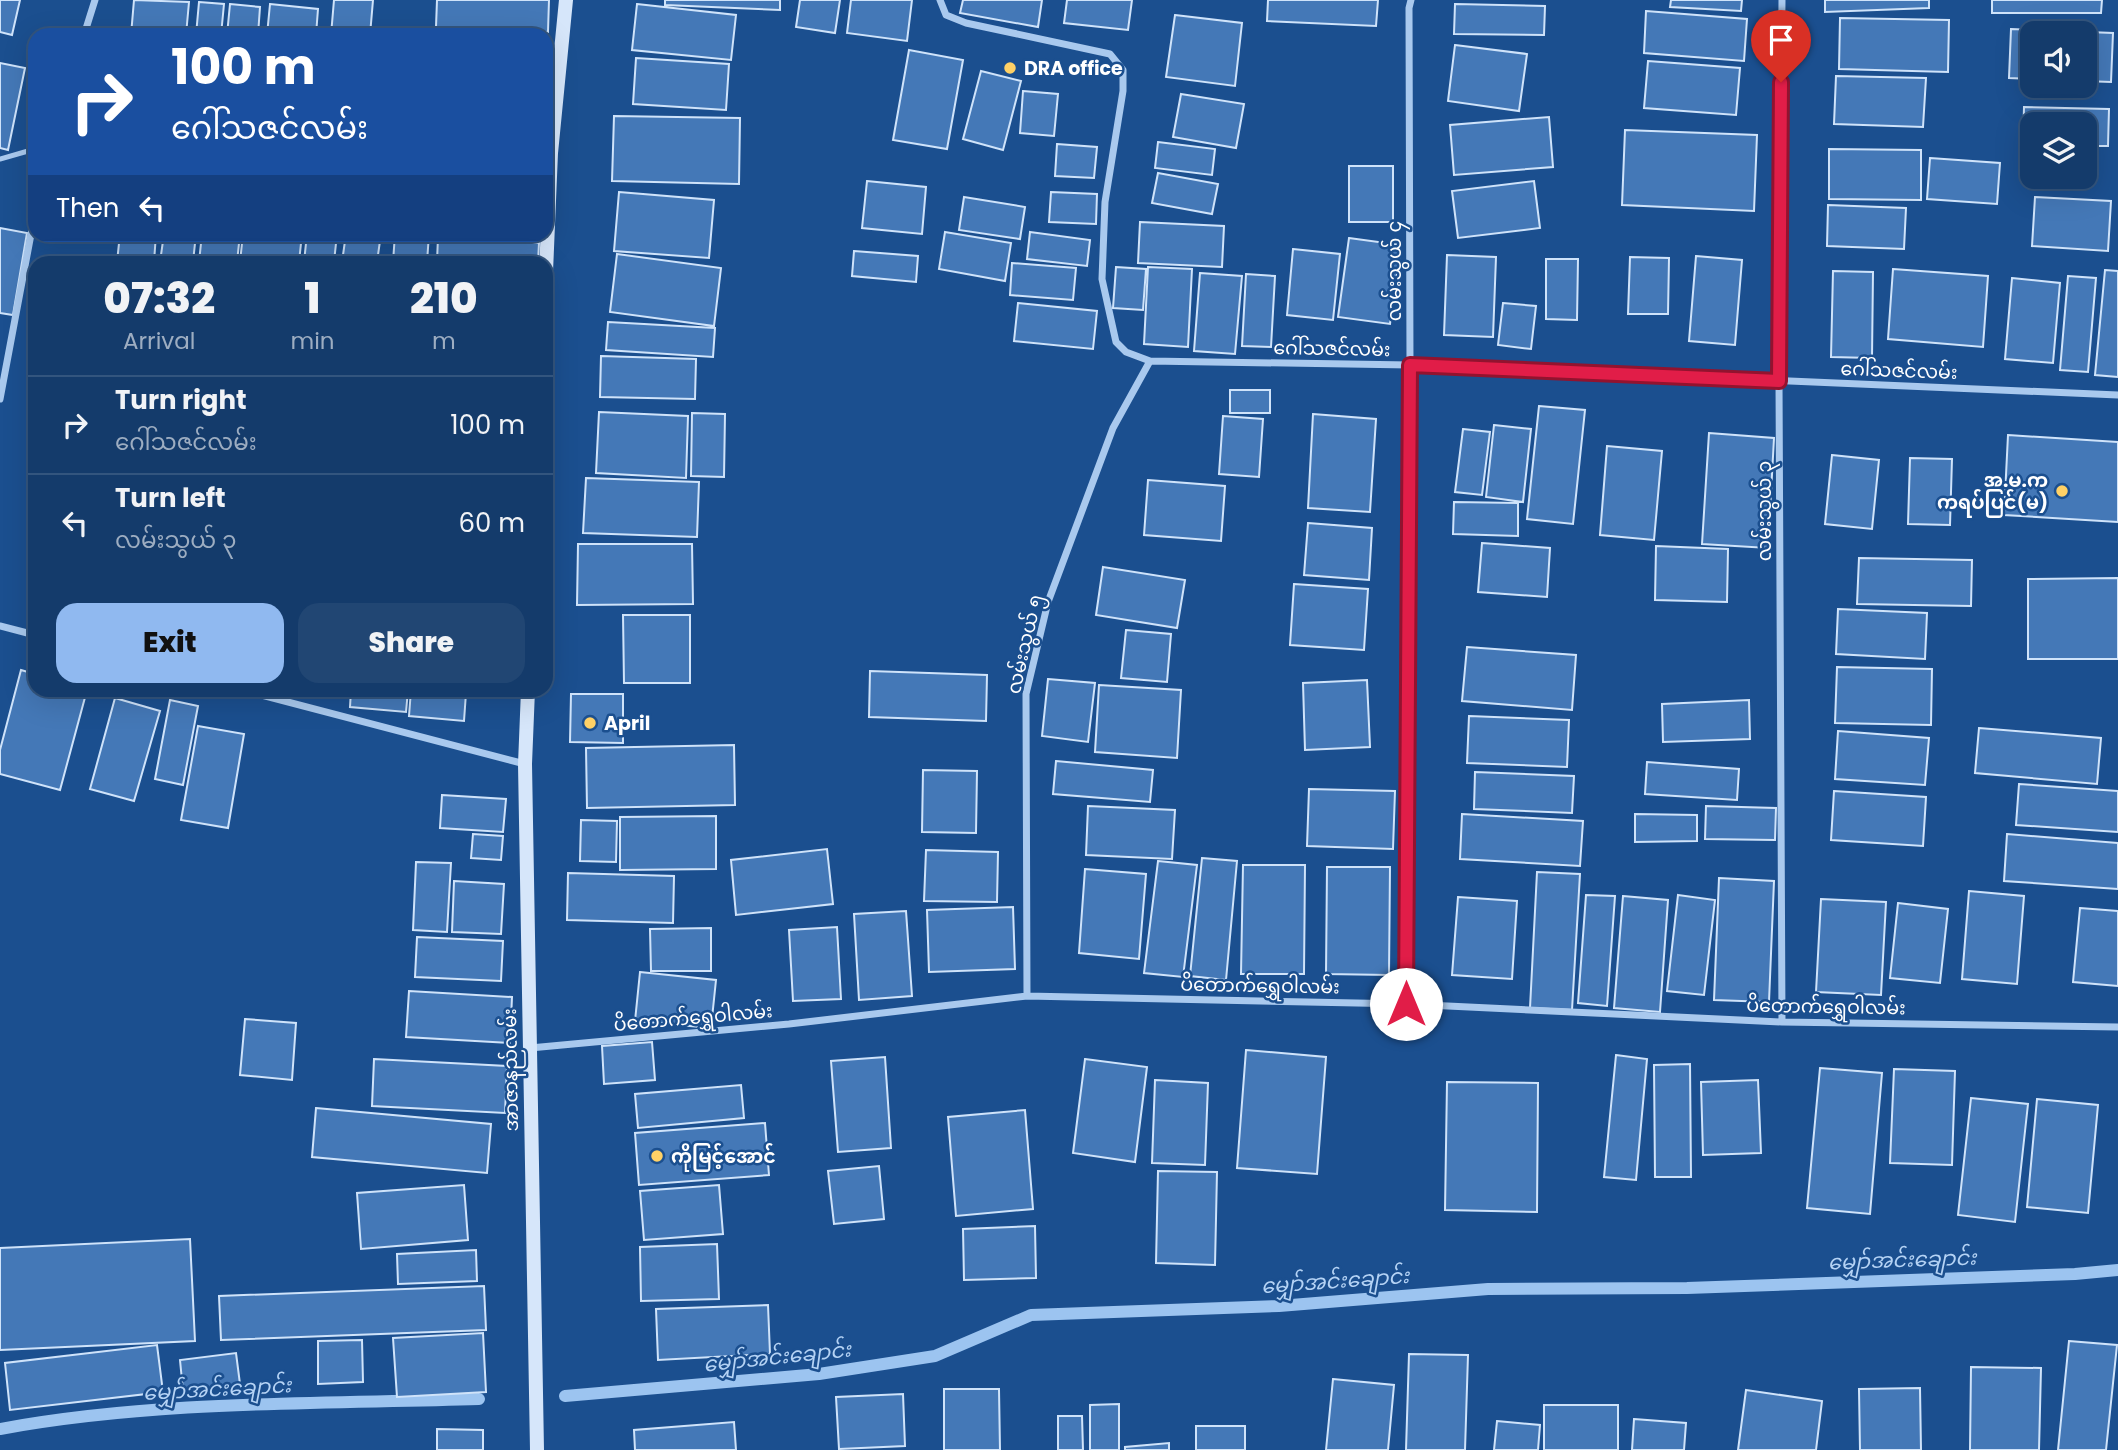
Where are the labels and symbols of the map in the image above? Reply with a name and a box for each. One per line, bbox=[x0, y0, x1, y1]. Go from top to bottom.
pin bbox=[1751, 10, 1811, 82]
place label: DRA office bbox=[1024, 55, 1123, 82]
marker: DRA office bbox=[1002, 60, 1018, 76]
street label: လမ်းသွယ် ၄ bbox=[1380, 221, 1410, 321]
street label: ဂေါ်သဇင်လမ်း bbox=[1273, 333, 1391, 363]
street label: ဂေါ်သဇင်လမ်း bbox=[1840, 354, 1958, 386]
street label: လမ်းသွယ် ၃ bbox=[1750, 461, 1780, 561]
place label: အ.မ.က ကရပ်ပြင်(မ) bbox=[1937, 467, 2048, 518]
marker: အ.မ.က ကရပ်ပြင်(မ) bbox=[2054, 483, 2070, 499]
street label: လမ်းသွယ် ၅ bbox=[999, 591, 1051, 697]
place label: April bbox=[604, 710, 650, 737]
marker: April bbox=[582, 715, 598, 731]
position arrow bbox=[1369, 967, 1443, 1041]
street label: ပိတောက်ရွှေဝါလမ်း bbox=[1180, 970, 1340, 1002]
street label: ပိတောက်ရွှေဝါလမ်း bbox=[1746, 991, 1906, 1023]
street label: ပိတောက်ရွှေဝါလမ်း bbox=[612, 996, 774, 1040]
street label: အာဇာနည်လမ်း bbox=[495, 1008, 527, 1132]
place label: ကိုမြင့်အောင် bbox=[671, 1143, 776, 1172]
marker: ကိုမြင့်အောင် bbox=[649, 1148, 665, 1164]
water label: မျှော်အင်းချောင်း bbox=[1827, 1242, 1979, 1280]
water label: မျှော်အင်းချောင်း bbox=[1260, 1261, 1412, 1303]
water label: မျှော်အင်းချောင်း bbox=[702, 1334, 854, 1382]
water label: မျှော်အင်းချောင်း bbox=[142, 1370, 294, 1410]

